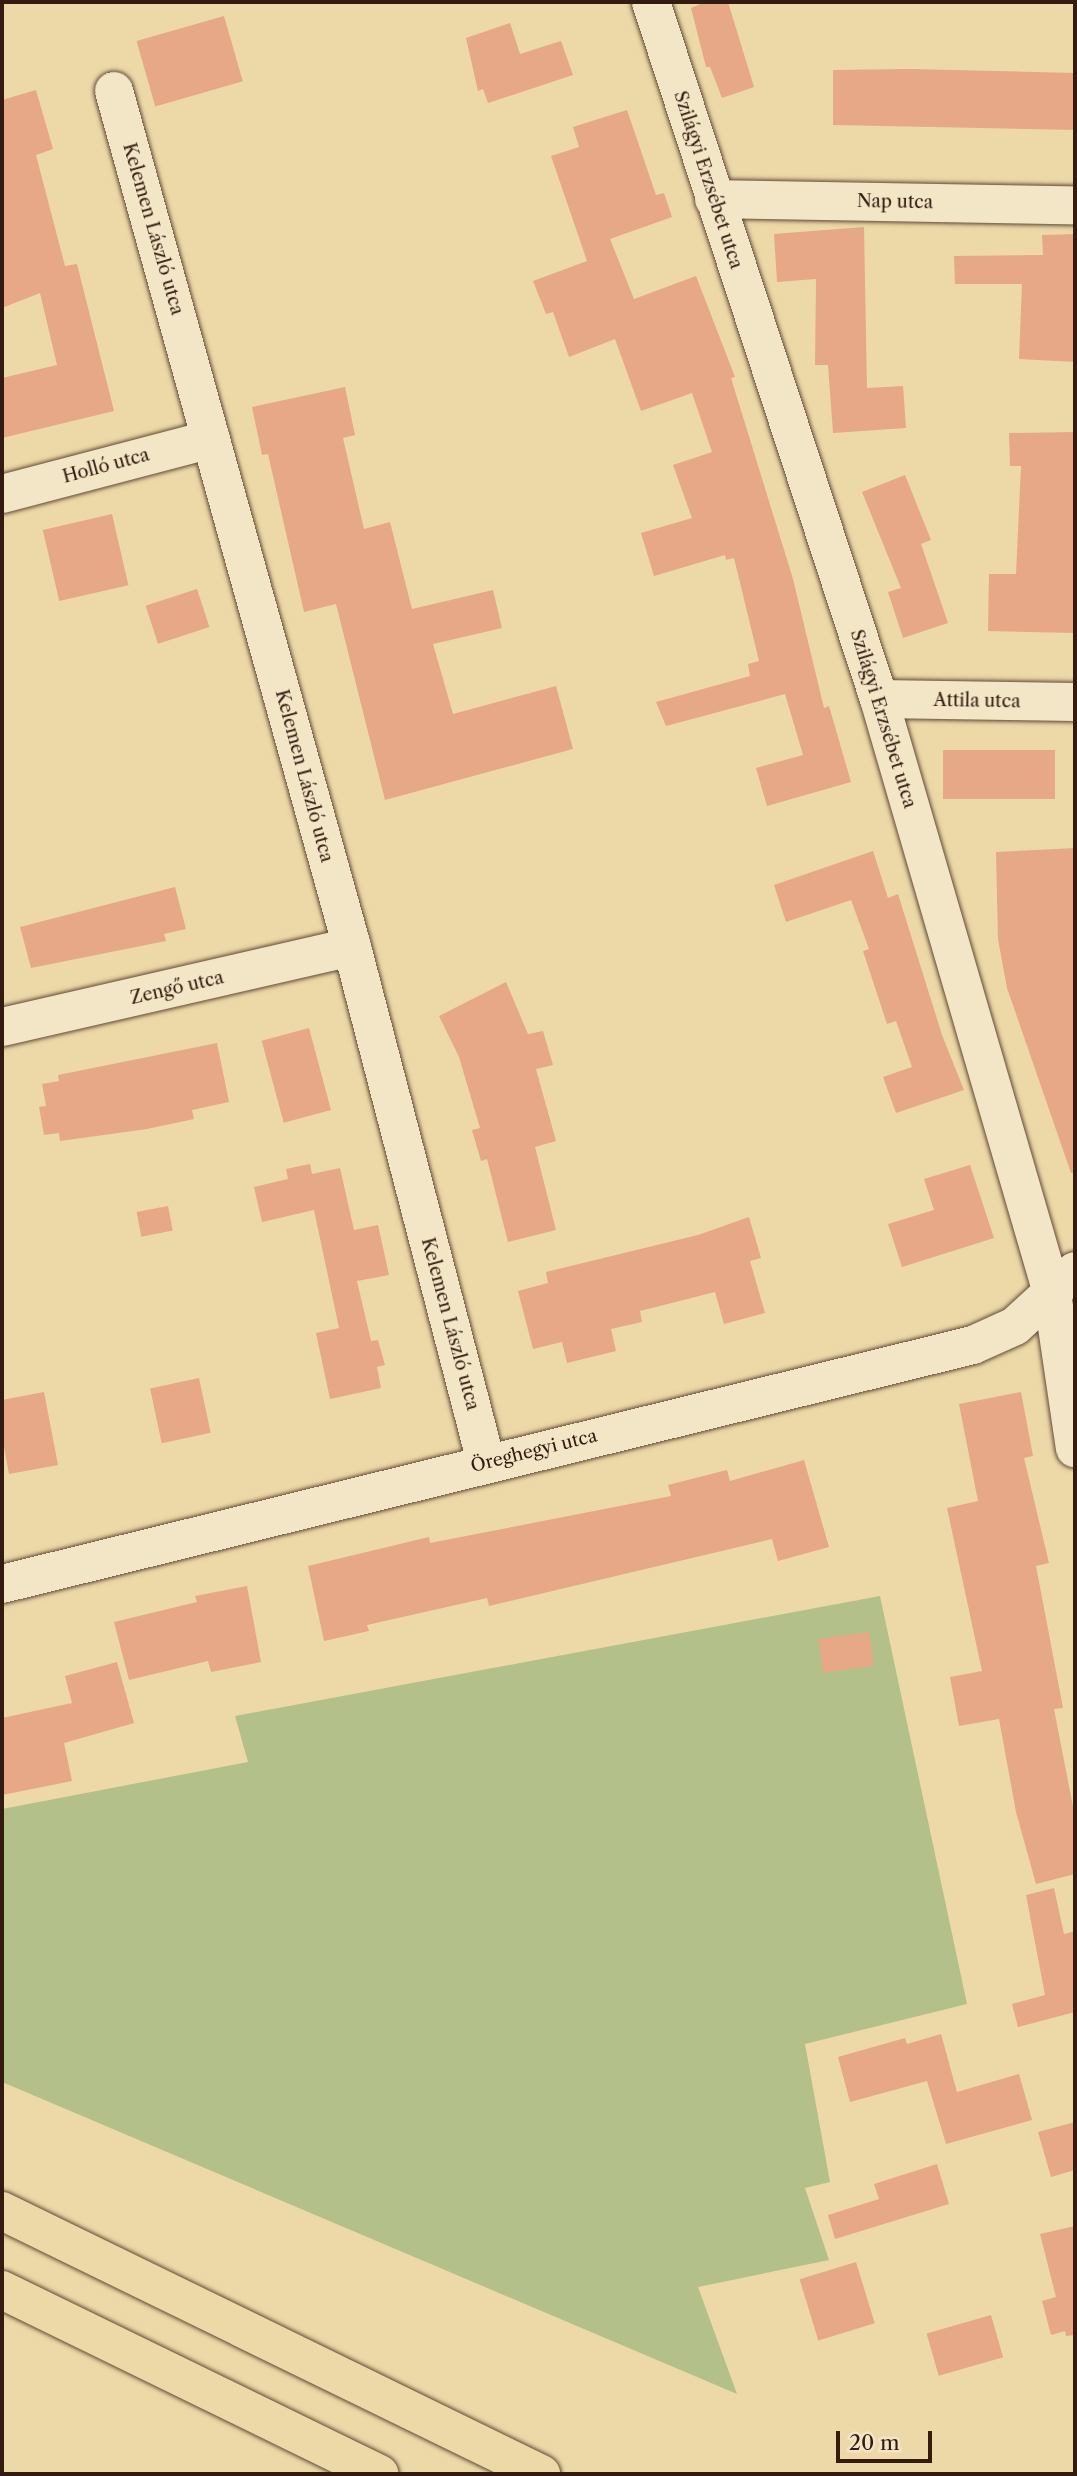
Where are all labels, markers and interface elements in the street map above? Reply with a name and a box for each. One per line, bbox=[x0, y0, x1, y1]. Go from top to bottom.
street label: Szilágyi Erzsébet utca bbox=[669, 88, 747, 272]
street label: Kelemen László utca bbox=[118, 141, 188, 317]
street label: Nap utca bbox=[857, 191, 933, 213]
street label: Holló utca bbox=[60, 444, 152, 488]
street label: Szilágyi Erzsébet utca bbox=[846, 627, 920, 811]
street label: Kelemen László utca bbox=[271, 687, 337, 865]
street label: Attila utca bbox=[933, 689, 1021, 713]
street label: Zengő utca bbox=[128, 967, 226, 1009]
street label: Kelemen László utca bbox=[417, 1235, 483, 1413]
street label: Öreghegyi utca bbox=[469, 1425, 599, 1477]
scale bar bbox=[839, 2416, 935, 2460]
text: 20 m bbox=[849, 2430, 900, 2455]

